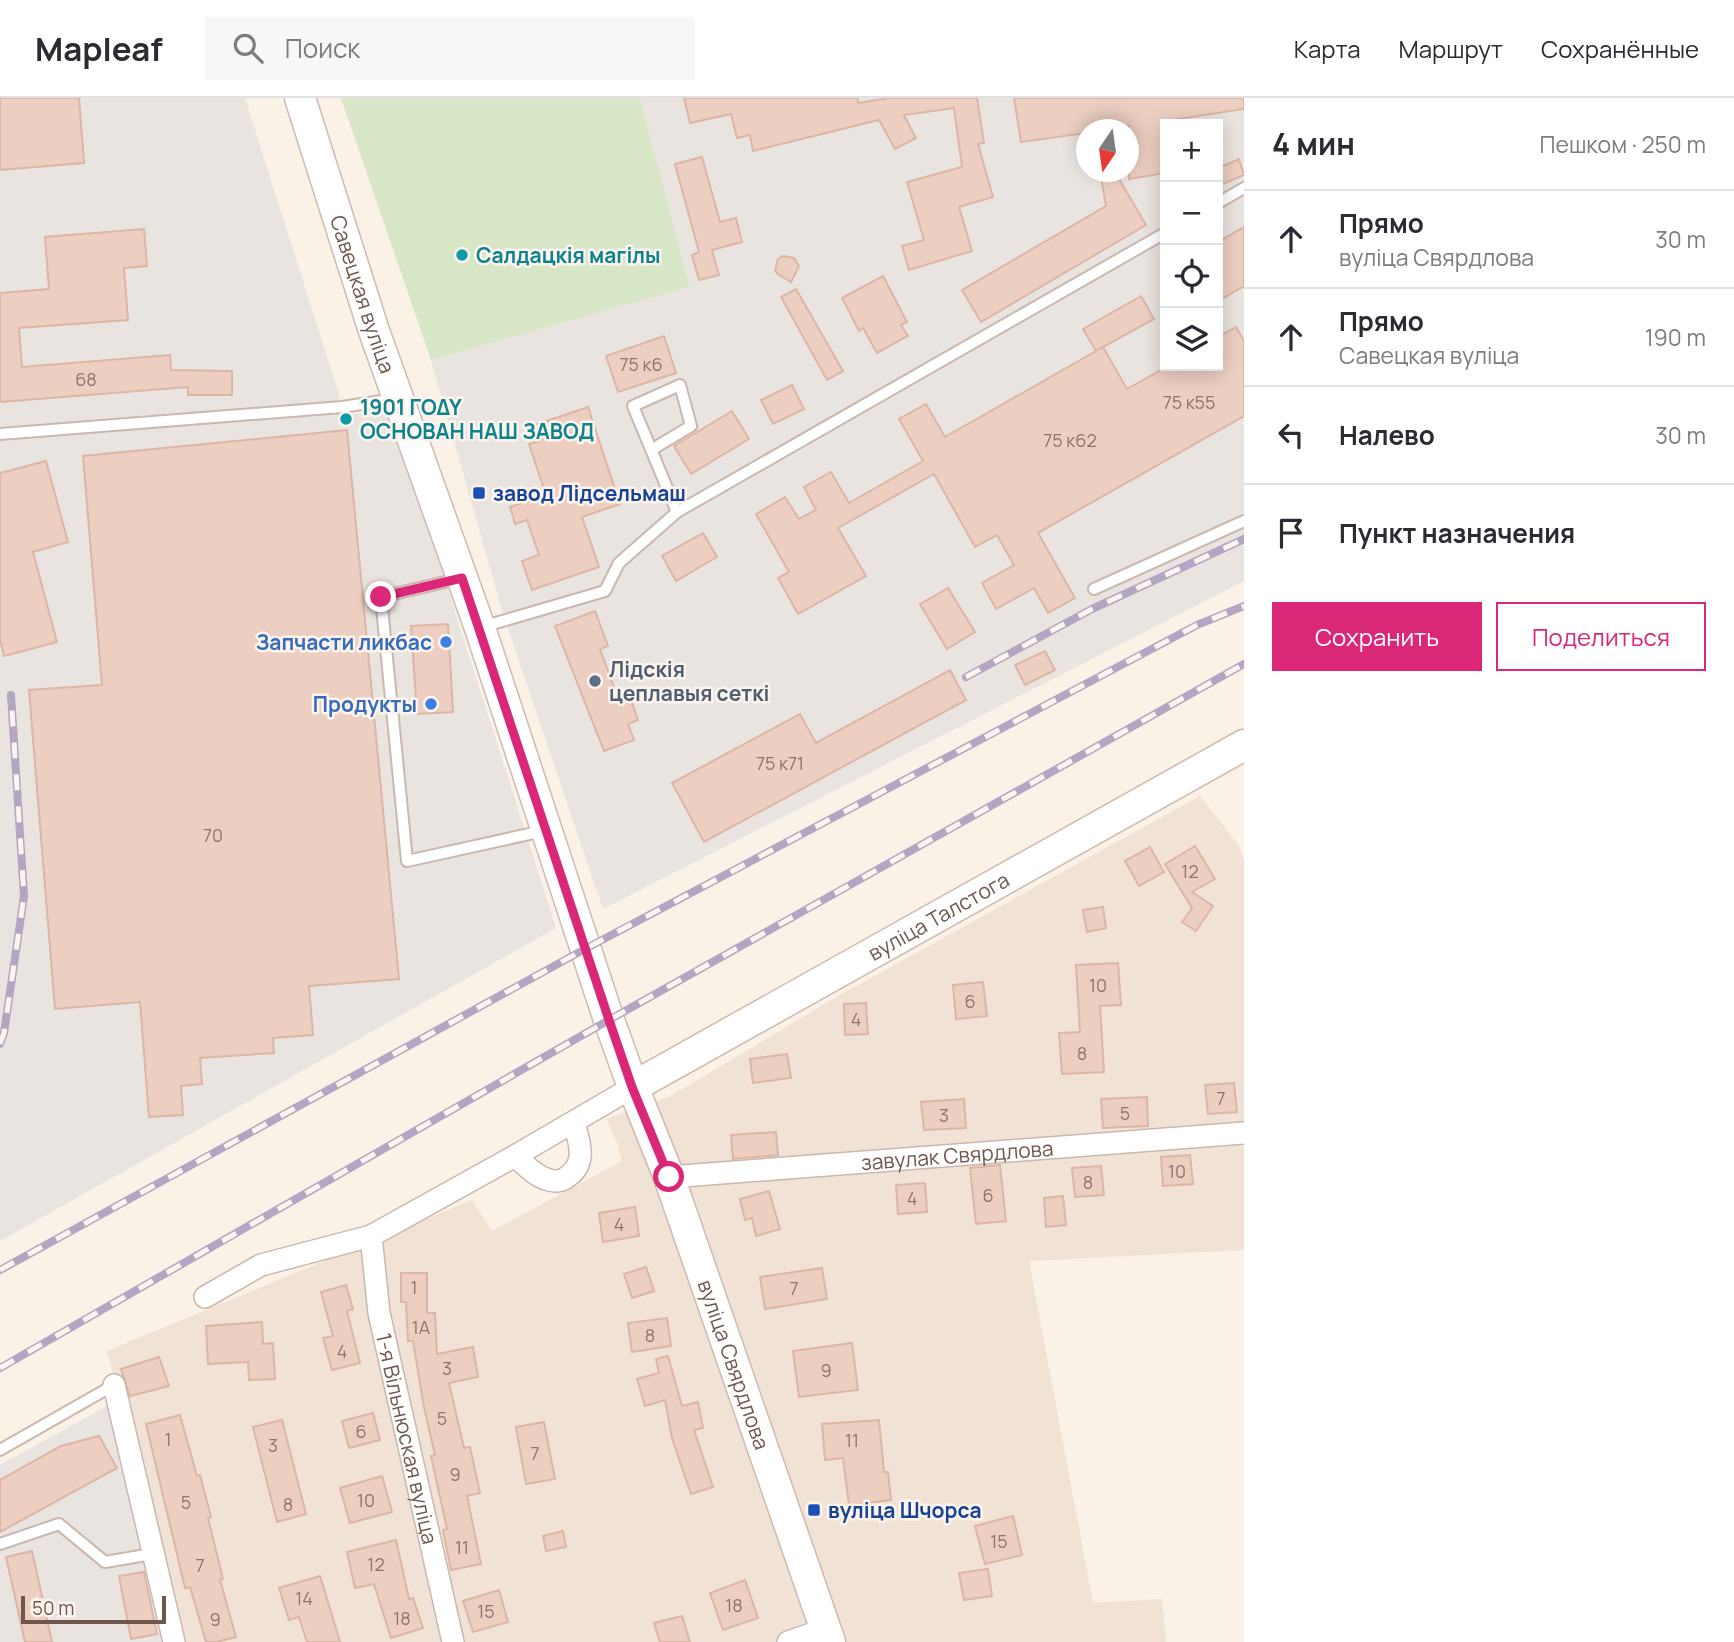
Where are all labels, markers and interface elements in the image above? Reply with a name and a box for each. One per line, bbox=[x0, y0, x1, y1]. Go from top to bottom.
search box bbox=[205, 17, 695, 80]
text: Mapleaf bbox=[35, 26, 163, 71]
icon: search bbox=[229, 29, 267, 67]
text: Поиск bbox=[285, 30, 360, 66]
text: Карта bbox=[1294, 32, 1361, 65]
text: Маршрут bbox=[1399, 32, 1503, 65]
text: Сохранённые bbox=[1541, 32, 1699, 65]
north arrow bbox=[1076, 119, 1139, 182]
map controls bbox=[1160, 119, 1223, 371]
button: + bbox=[1160, 119, 1223, 182]
text: 4 мин bbox=[1272, 123, 1355, 164]
text: Пешком · 250 m bbox=[1540, 128, 1706, 160]
button: − bbox=[1160, 182, 1223, 245]
text: Прямо bbox=[1339, 205, 1424, 241]
street label: Савецкая вуліца bbox=[324, 212, 402, 377]
icon: ahead bbox=[1272, 220, 1310, 258]
text: 30 m bbox=[1655, 223, 1706, 255]
place label: Салдацкія магілы bbox=[476, 241, 661, 269]
text: вуліца Свярдлова bbox=[1339, 241, 1534, 273]
button: locate bbox=[1160, 245, 1223, 308]
marker: Салдацкія магілы bbox=[454, 247, 470, 263]
text: Прямо bbox=[1339, 303, 1424, 339]
button: layers bbox=[1160, 308, 1223, 371]
icon: ahead bbox=[1272, 318, 1310, 356]
text: 190 m bbox=[1645, 321, 1706, 353]
text: Савецкая вуліца bbox=[1339, 339, 1519, 371]
house number: 75 к6 bbox=[619, 352, 663, 376]
house number: 68 bbox=[75, 367, 97, 391]
house number: 75 к55 bbox=[1163, 390, 1215, 414]
place label: 1901 ΓΟΔΥ ОСНОВАН НАШ ЗАВОД bbox=[360, 393, 594, 445]
marker: 1901 ΓΟΔΥ ОСНОВАН НАШ ЗАВОД bbox=[338, 411, 354, 427]
icon: left bbox=[1272, 416, 1310, 454]
text: Налево bbox=[1339, 417, 1435, 453]
text: 30 m bbox=[1655, 419, 1706, 451]
house number: 75 к62 bbox=[1043, 428, 1097, 452]
place label: завод Лідсельмаш bbox=[493, 479, 686, 507]
marker: завод Лідсельмаш bbox=[471, 485, 487, 501]
icon: arrive bbox=[1272, 514, 1310, 552]
text: Пункт назначения bbox=[1339, 515, 1575, 551]
route end bbox=[365, 581, 396, 612]
button: Сохранить bbox=[1272, 602, 1482, 671]
button: Поделиться bbox=[1496, 602, 1706, 671]
place label: Запчасти ликбас bbox=[256, 628, 432, 656]
marker: Запчасти ликбас bbox=[438, 634, 454, 650]
place label: Лідскія цеплавыя сеткі bbox=[609, 655, 769, 707]
marker: Лідскія цеплавыя сеткі bbox=[587, 673, 603, 689]
place label: Продукты bbox=[313, 690, 417, 718]
marker: Продукты bbox=[423, 696, 439, 712]
house number: 75 к71 bbox=[756, 751, 804, 775]
house number: 70 bbox=[203, 823, 223, 847]
house number: 12 bbox=[1181, 859, 1199, 883]
street label: вуліца Талстога bbox=[863, 865, 1014, 967]
house number: 10 bbox=[1089, 973, 1107, 997]
house number: 6 bbox=[964, 989, 976, 1013]
house number: 4 bbox=[851, 1007, 861, 1031]
house number: 8 bbox=[1077, 1041, 1087, 1065]
house number: 7 bbox=[1216, 1086, 1226, 1110]
house number: 5 bbox=[1120, 1101, 1130, 1125]
house number: 3 bbox=[939, 1103, 949, 1127]
street label: завулак Свярдлова bbox=[860, 1134, 1054, 1176]
house number: 10 bbox=[1168, 1159, 1186, 1183]
route start bbox=[653, 1161, 684, 1192]
house number: 8 bbox=[1083, 1170, 1093, 1194]
house number: 6 bbox=[982, 1183, 994, 1207]
house number: 4 bbox=[907, 1186, 917, 1210]
house number: 4 bbox=[614, 1212, 624, 1236]
house number: 1 bbox=[410, 1275, 418, 1299]
street label: вуліца Свярдлова bbox=[692, 1276, 776, 1453]
house number: 7 bbox=[789, 1276, 799, 1300]
house number: 1А bbox=[412, 1315, 431, 1339]
house number: 8 bbox=[645, 1323, 655, 1347]
street label: 1-я Вільнюская вуліца bbox=[370, 1330, 445, 1547]
house number: 4 bbox=[337, 1339, 347, 1363]
house number: 3 bbox=[442, 1356, 452, 1380]
house number: 9 bbox=[820, 1358, 832, 1382]
house number: 5 bbox=[437, 1406, 447, 1430]
house number: 6 bbox=[355, 1419, 367, 1443]
house number: 1 bbox=[164, 1427, 172, 1451]
house number: 11 bbox=[845, 1428, 859, 1452]
house number: 3 bbox=[268, 1433, 278, 1457]
house number: 7 bbox=[530, 1441, 540, 1465]
house number: 9 bbox=[449, 1462, 461, 1486]
house number: 10 bbox=[357, 1488, 375, 1512]
house number: 5 bbox=[181, 1490, 191, 1514]
house number: 8 bbox=[283, 1492, 293, 1516]
place label: вуліца Шчорса bbox=[828, 1496, 982, 1524]
marker: вуліца Шчорса bbox=[806, 1502, 822, 1518]
house number: 15 bbox=[990, 1529, 1008, 1553]
house number: 11 bbox=[455, 1535, 469, 1559]
house number: 12 bbox=[367, 1552, 385, 1576]
house number: 7 bbox=[195, 1553, 205, 1577]
house number: 14 bbox=[295, 1586, 313, 1610]
scale bar bbox=[21, 1593, 166, 1625]
house number: 18 bbox=[725, 1593, 743, 1617]
text: 50 m bbox=[32, 1595, 74, 1621]
house number: 15 bbox=[477, 1599, 495, 1623]
house number: 18 bbox=[393, 1606, 411, 1630]
house number: 9 bbox=[209, 1607, 221, 1631]

